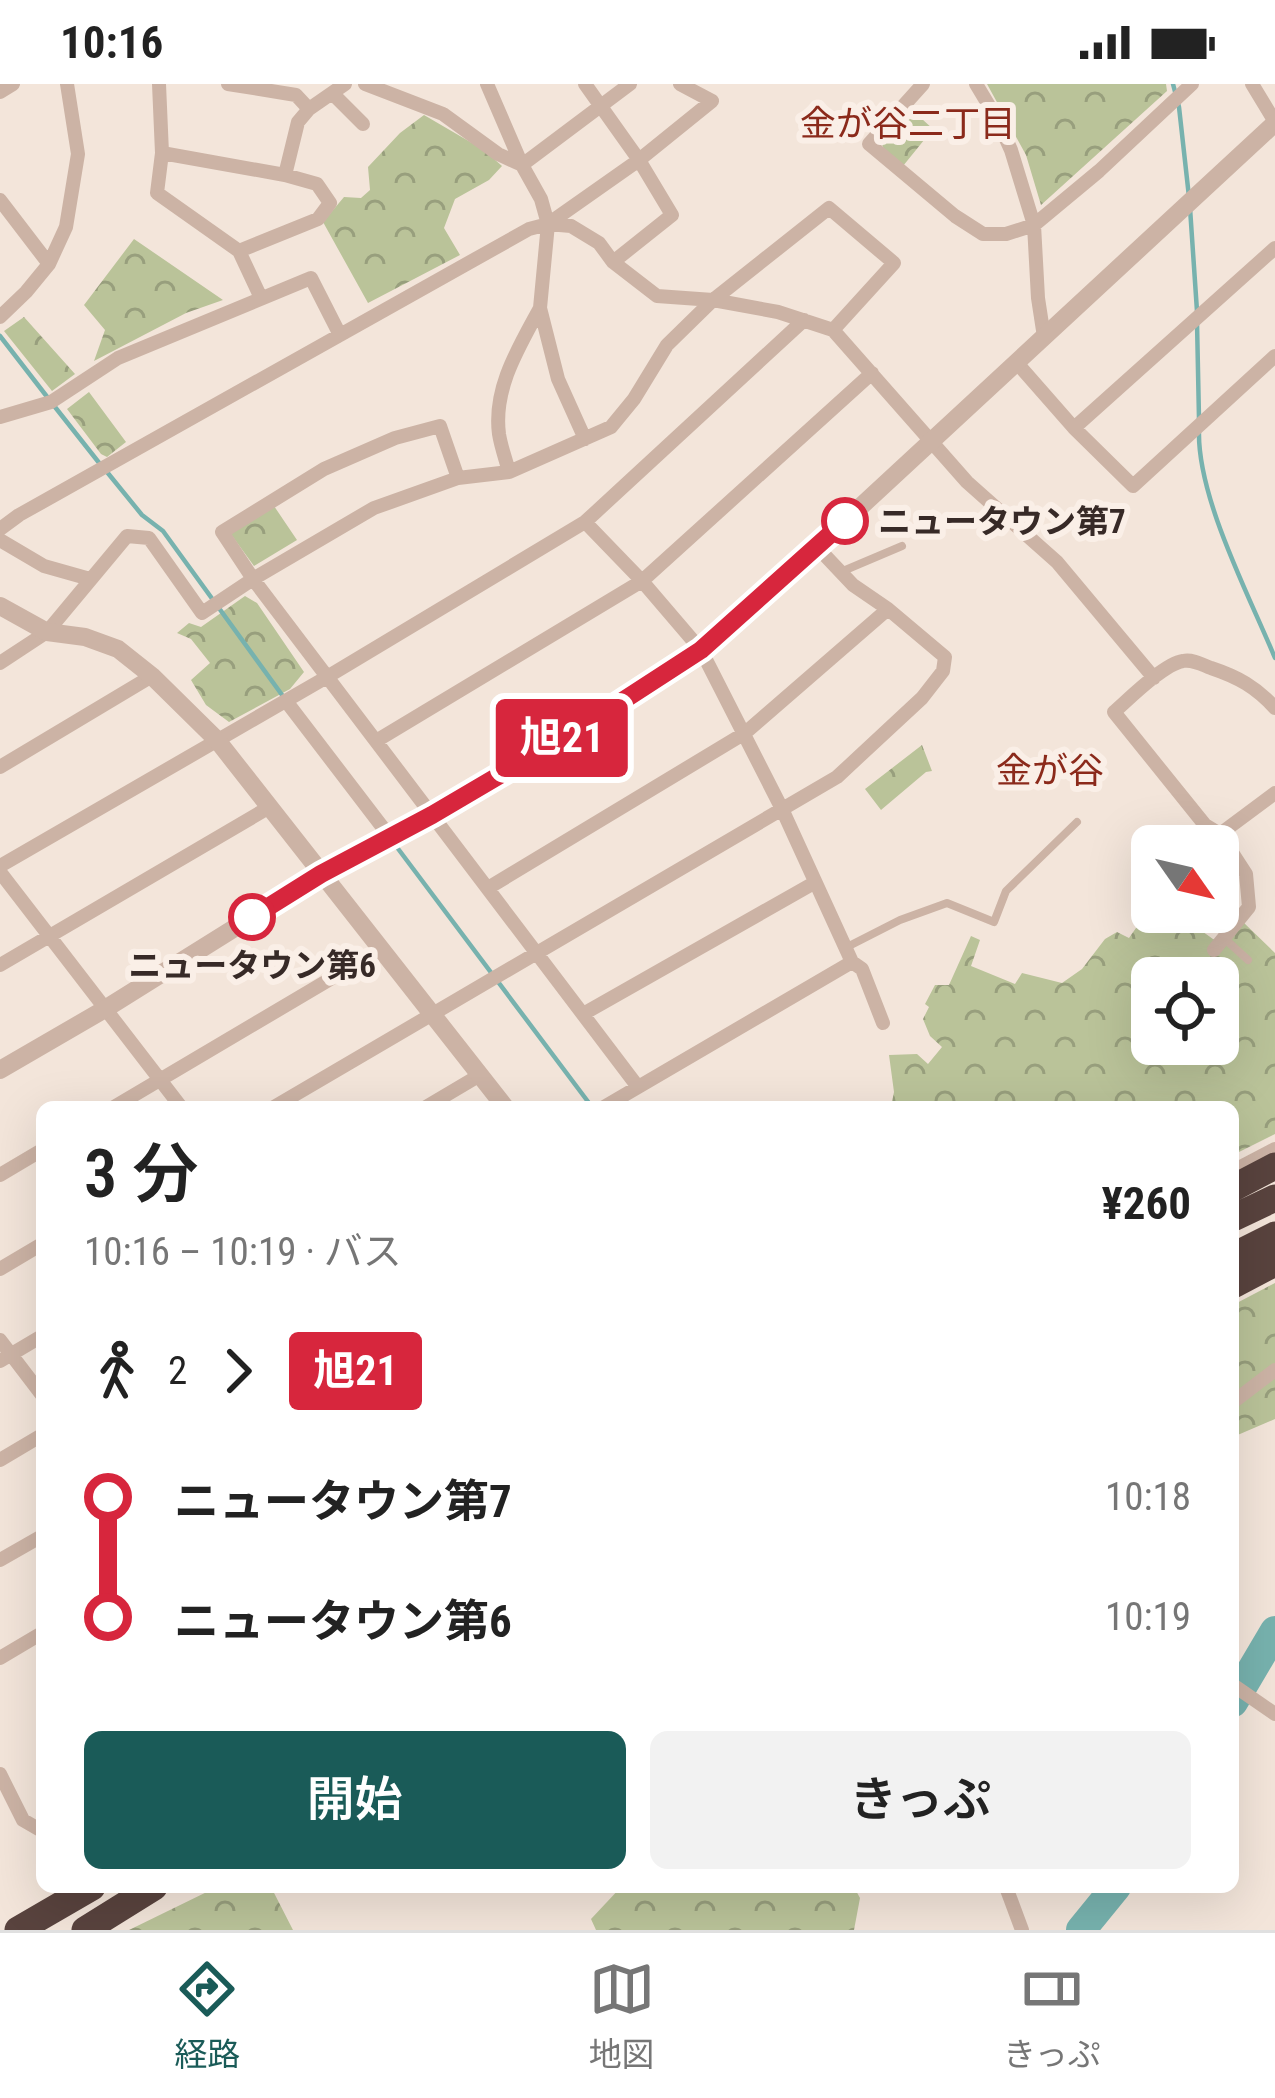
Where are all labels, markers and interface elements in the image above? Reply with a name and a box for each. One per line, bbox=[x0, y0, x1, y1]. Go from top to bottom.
text: 10:16 bbox=[60, 16, 163, 69]
district label: 金が谷二丁目 bbox=[800, 103, 1016, 145]
marker: ニュータウン第7 bbox=[823, 499, 867, 543]
place label: ニュータウン第7 bbox=[878, 502, 1126, 541]
line badge: 旭21 bbox=[493, 699, 631, 777]
text: 旭21 bbox=[520, 713, 604, 762]
district label: 金が谷 bbox=[996, 750, 1104, 792]
north arrow bbox=[1131, 825, 1239, 933]
map controls bbox=[1131, 825, 1239, 1065]
marker: ニュータウン第6 bbox=[230, 895, 274, 939]
place label: ニュータウン第6 bbox=[128, 946, 376, 985]
button: locate bbox=[1131, 957, 1239, 1065]
text: 3 分 bbox=[84, 1136, 198, 1213]
text: ¥260 bbox=[1101, 1177, 1191, 1230]
text: 10:16 – 10:19 · バス bbox=[84, 1229, 402, 1275]
icon: walk bbox=[84, 1338, 150, 1404]
icon: forward bbox=[205, 1338, 271, 1404]
text: 旭21 bbox=[313, 1346, 398, 1395]
text: 2 bbox=[168, 1348, 187, 1394]
text: 10:18 bbox=[1105, 1474, 1191, 1520]
text: ニュータウン第7 bbox=[174, 1475, 512, 1528]
text: 10:19 bbox=[1105, 1594, 1191, 1640]
text: ニュータウン第6 bbox=[174, 1595, 512, 1648]
button: 開始 bbox=[84, 1731, 626, 1869]
button: きっぷ bbox=[650, 1731, 1191, 1869]
tab: 経路 bbox=[174, 1956, 240, 2076]
tab: 地図 bbox=[589, 1956, 655, 2076]
tab: きっぷ bbox=[1003, 1956, 1101, 2076]

